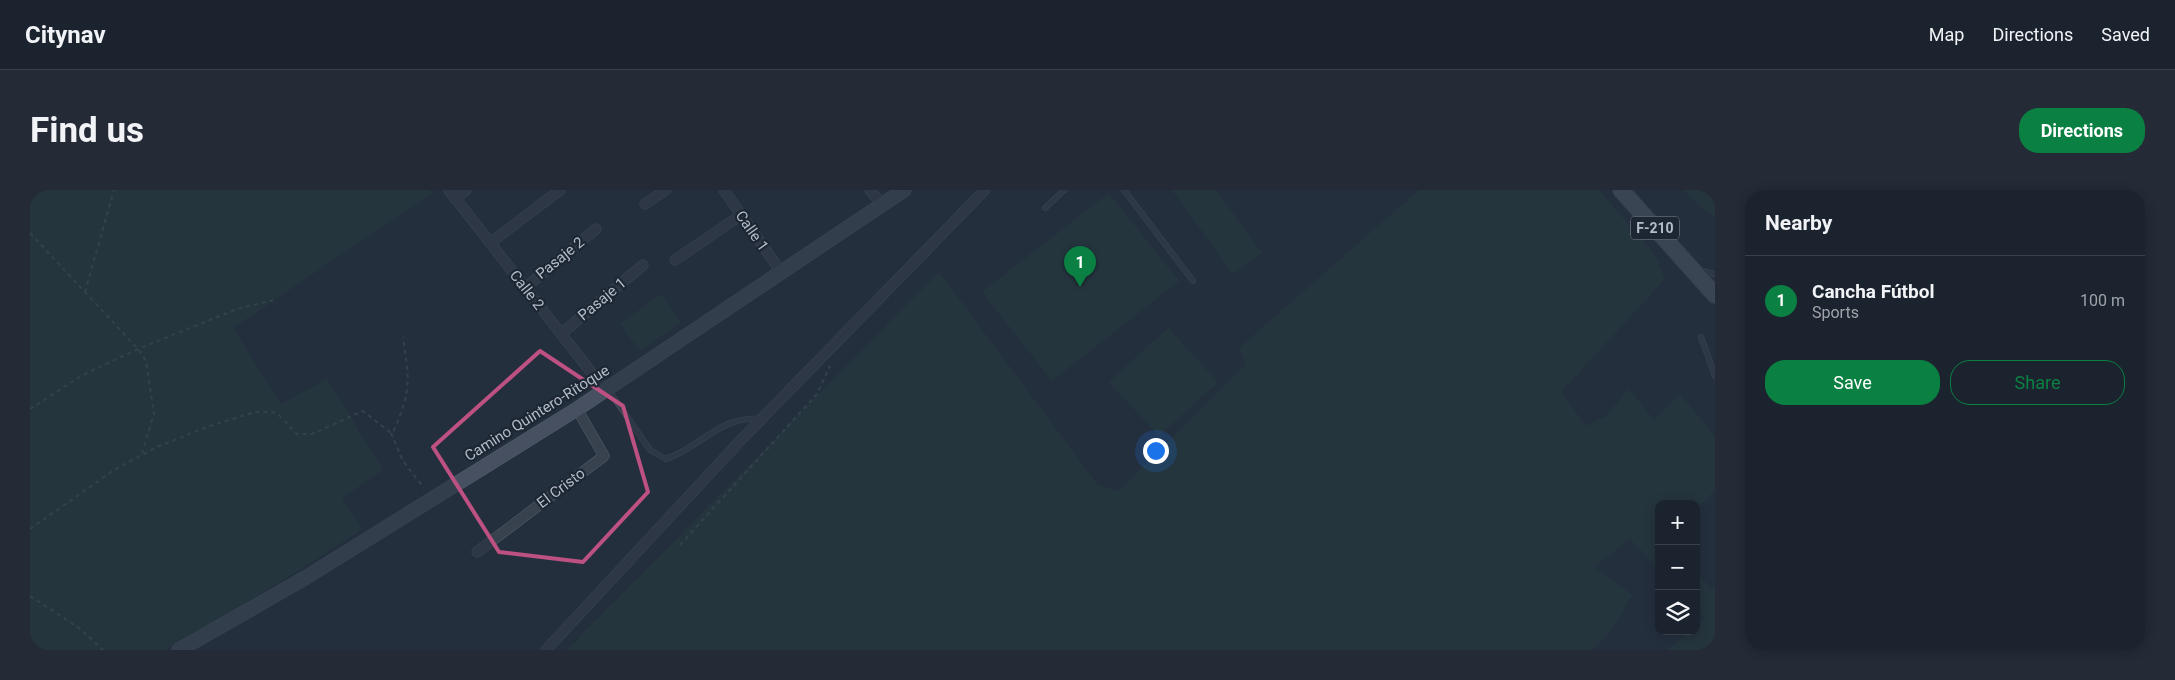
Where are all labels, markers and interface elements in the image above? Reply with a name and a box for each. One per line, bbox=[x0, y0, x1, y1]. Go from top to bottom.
text: Citynav bbox=[25, 21, 106, 49]
text: Map bbox=[1929, 24, 1964, 45]
text: Directions bbox=[1992, 24, 2073, 45]
text: Saved bbox=[2101, 24, 2150, 45]
button: Directions bbox=[2019, 108, 2145, 153]
text: Find us bbox=[30, 110, 144, 151]
street label: Calle 1 bbox=[732, 207, 772, 255]
text: Nearby bbox=[1765, 211, 1832, 235]
road number: F-210 bbox=[1631, 216, 1679, 239]
street label: Pasaje 2 bbox=[532, 233, 588, 283]
pin: 1 bbox=[1064, 246, 1096, 287]
street label: Calle 2 bbox=[506, 267, 548, 313]
street label: Pasaje 1 bbox=[574, 274, 630, 324]
text: Cancha Fútbol bbox=[1812, 280, 1934, 303]
text: 1 bbox=[1776, 291, 1786, 310]
text: 100 m bbox=[2080, 291, 2125, 310]
text: Sports bbox=[1812, 303, 1859, 322]
button: Save bbox=[1765, 360, 1940, 405]
button: Share bbox=[1950, 360, 2125, 405]
street label: Camino Quintero-Ritoque bbox=[461, 361, 613, 465]
your location bbox=[1143, 438, 1169, 464]
street label: El Cristo bbox=[533, 464, 589, 512]
map controls bbox=[1655, 500, 1700, 635]
button: + bbox=[1655, 500, 1700, 545]
button: − bbox=[1655, 545, 1700, 590]
button: layers bbox=[1655, 590, 1700, 635]

